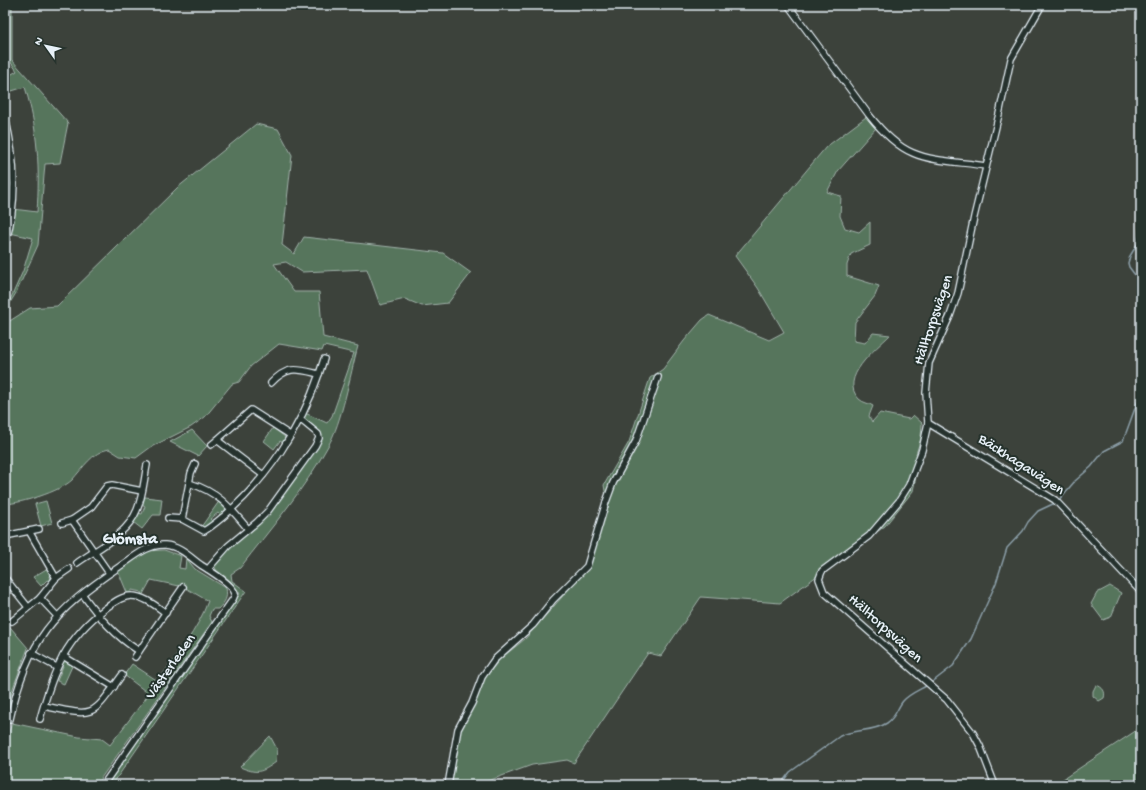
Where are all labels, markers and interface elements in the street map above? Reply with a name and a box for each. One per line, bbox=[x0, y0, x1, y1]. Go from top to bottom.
north arrow bbox=[26, 26, 66, 66]
text: N bbox=[32, 35, 46, 48]
street label: Hälltorpsvägen bbox=[910, 273, 958, 367]
street label: Bäckhagavägen bbox=[974, 430, 1068, 500]
district label: Glömsta bbox=[103, 531, 158, 550]
street label: Hälltorpsvägen bbox=[844, 591, 926, 667]
street label: Västerleden bbox=[141, 631, 200, 704]

